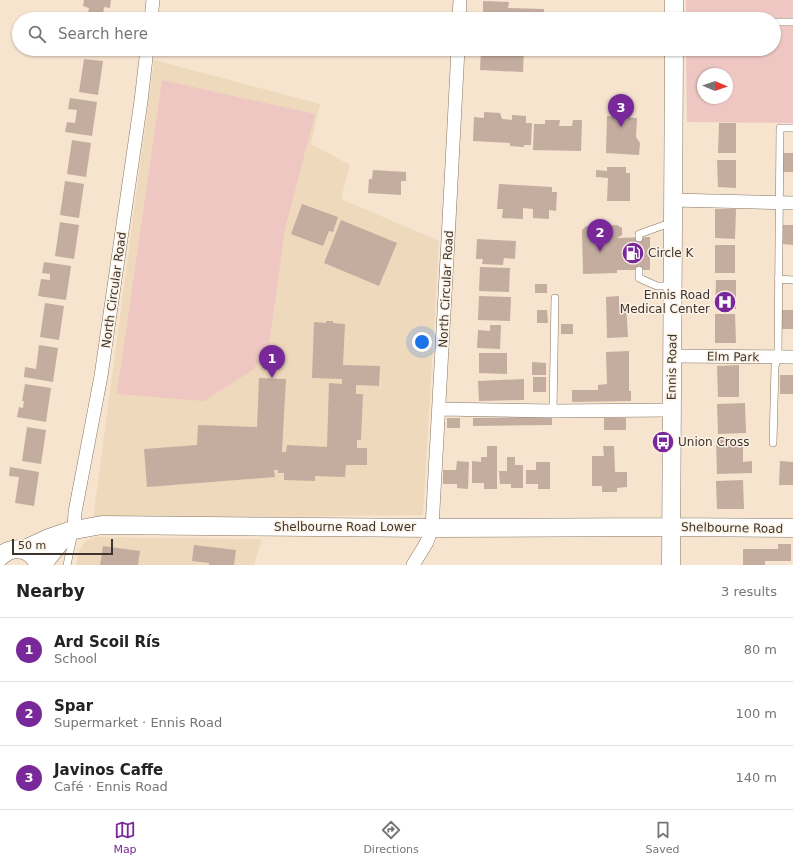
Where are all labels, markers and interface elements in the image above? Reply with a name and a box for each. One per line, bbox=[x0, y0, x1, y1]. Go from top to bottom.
search box bbox=[12, 12, 781, 56]
icon: search bbox=[26, 23, 48, 45]
text: Search here bbox=[58, 25, 148, 43]
north arrow bbox=[697, 68, 733, 104]
pin: 3 bbox=[608, 94, 634, 127]
pin: 2 bbox=[587, 219, 613, 252]
street label: North Circular Road bbox=[436, 230, 456, 348]
street label: North Circular Road bbox=[99, 231, 129, 349]
fuel station icon: Circle K bbox=[620, 240, 646, 266]
place label: Circle K bbox=[648, 246, 695, 260]
place label: Ennis Road Medical Center bbox=[620, 288, 710, 316]
hospital icon: Ennis Road Medical Center bbox=[712, 289, 738, 315]
your location bbox=[412, 332, 432, 352]
street label: Ennis Road bbox=[664, 334, 680, 400]
pin: 1 bbox=[259, 345, 285, 378]
street label: Elm Park bbox=[707, 350, 759, 364]
bus stop icon: Union Cross bbox=[650, 429, 676, 455]
place label: Union Cross bbox=[678, 435, 749, 449]
street label: Shelbourne Road Lower bbox=[274, 520, 416, 534]
street label: Shelbourne Road bbox=[681, 520, 783, 536]
scale bar bbox=[12, 537, 113, 556]
text: 50 m bbox=[18, 539, 46, 552]
text: Nearby bbox=[16, 581, 85, 601]
text: 3 results bbox=[721, 584, 777, 599]
text: Ard Scoil Rís bbox=[54, 633, 160, 651]
text: 1 bbox=[24, 642, 34, 657]
text: 80 m bbox=[744, 642, 777, 657]
text: School bbox=[54, 651, 97, 666]
text: Spar bbox=[54, 697, 93, 715]
text: 2 bbox=[24, 706, 34, 721]
text: 100 m bbox=[735, 706, 777, 721]
text: Supermarket · Ennis Road bbox=[54, 715, 222, 730]
text: Javinos Caffe bbox=[54, 761, 163, 779]
text: 3 bbox=[24, 770, 34, 785]
text: 140 m bbox=[735, 770, 777, 785]
text: Café · Ennis Road bbox=[54, 779, 168, 794]
tab: Map bbox=[113, 819, 137, 856]
tab: Directions bbox=[363, 819, 419, 856]
tab: Saved bbox=[646, 819, 680, 856]

